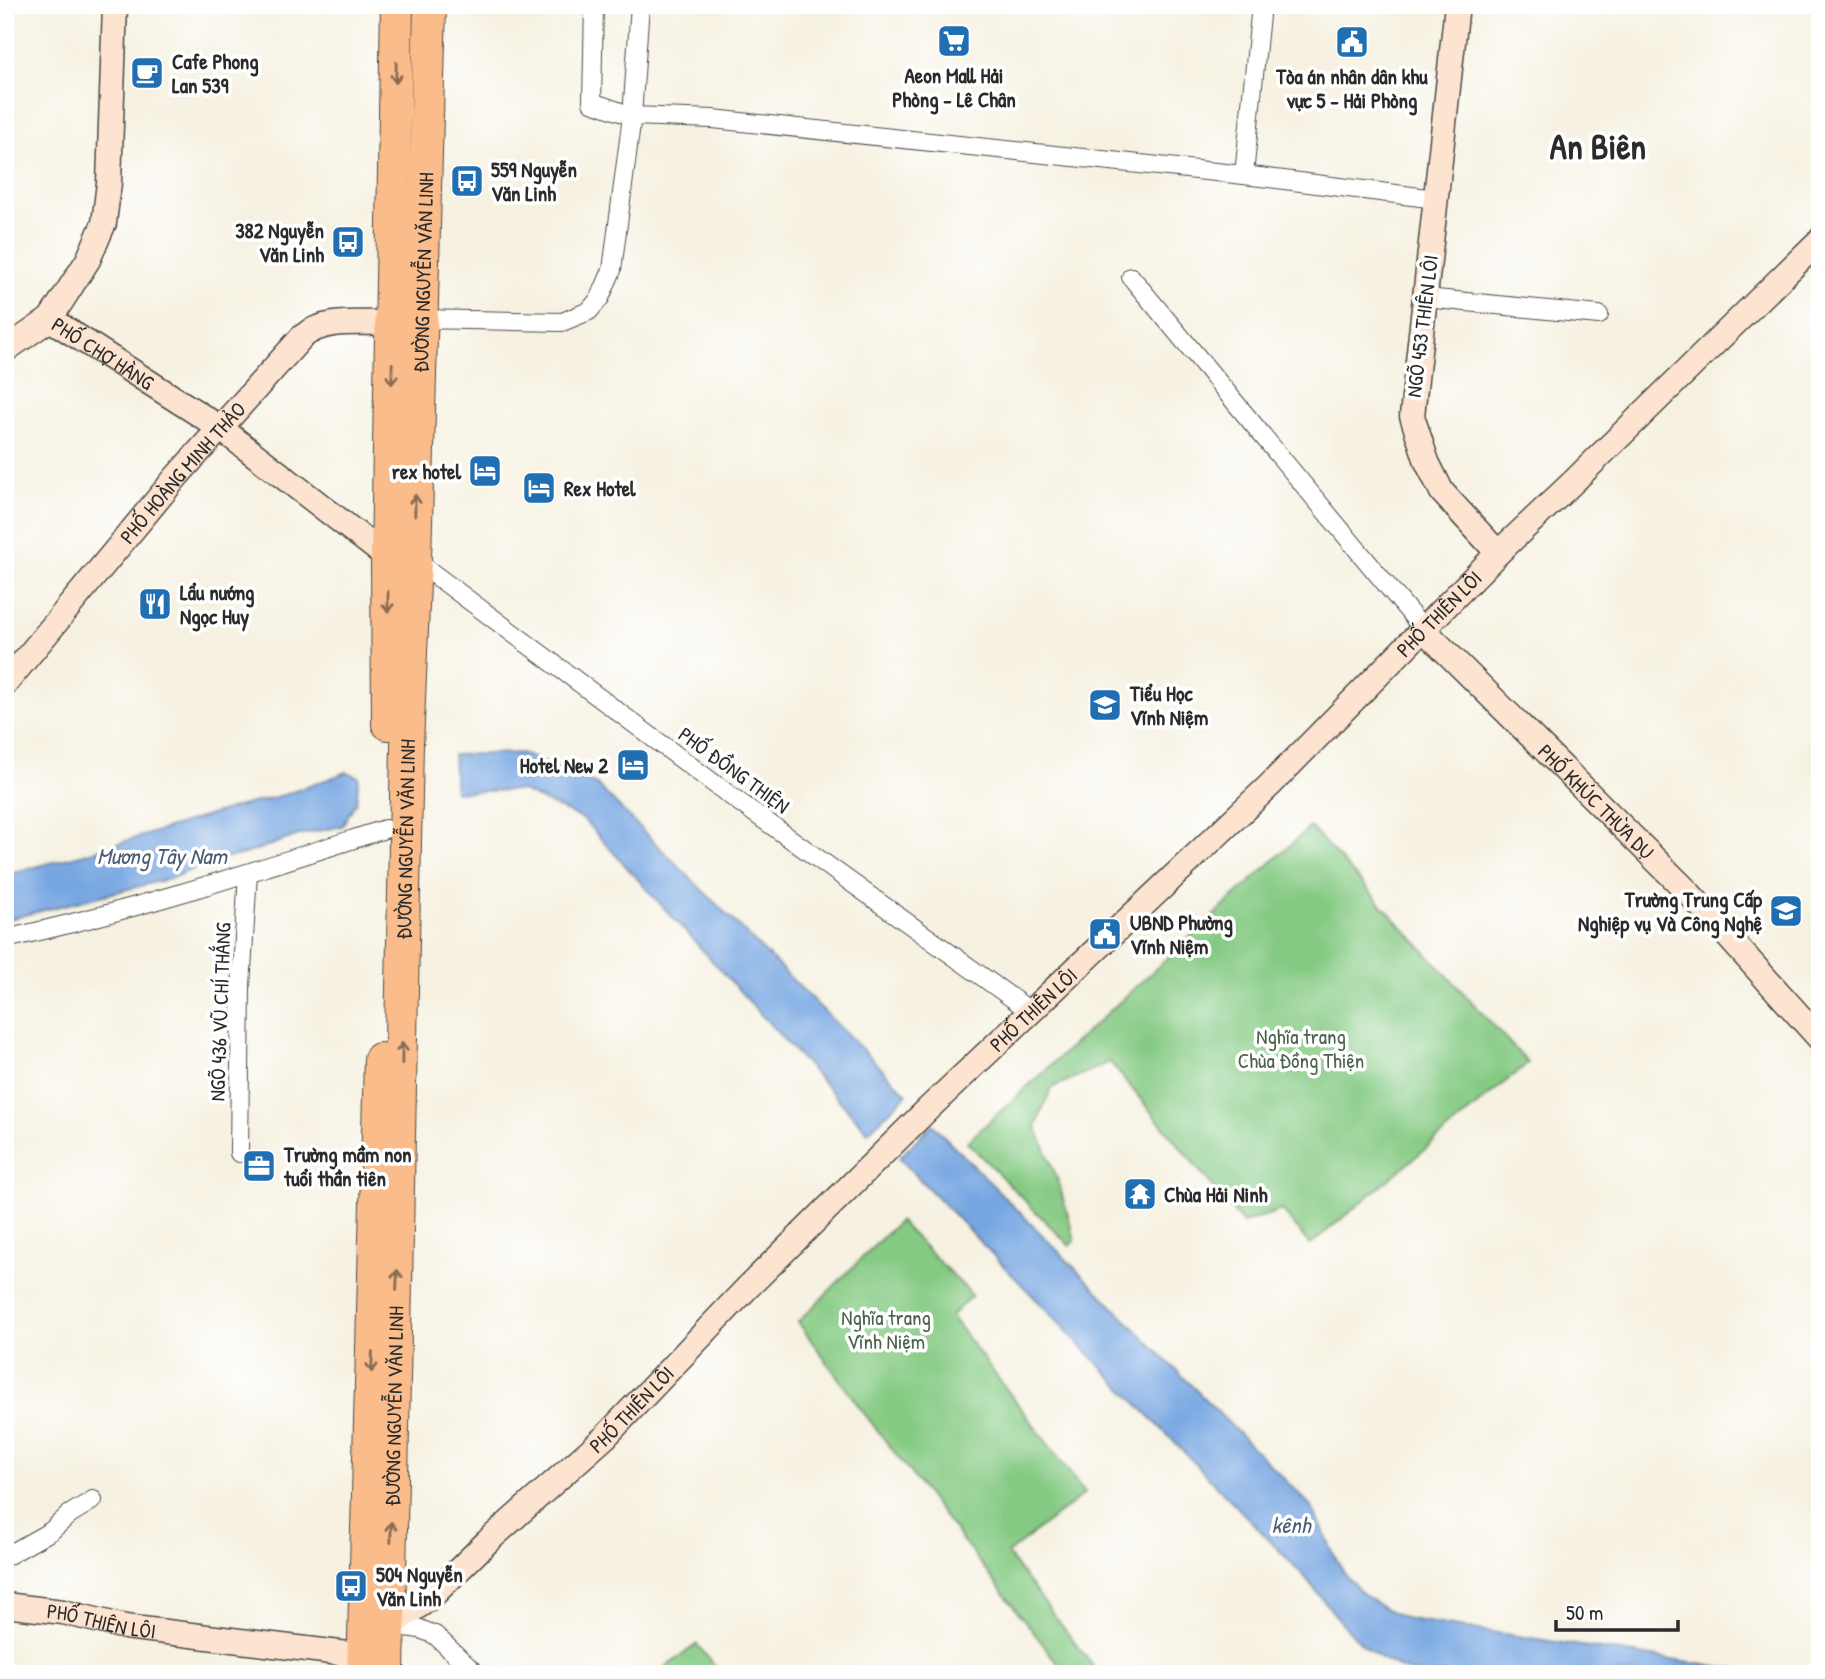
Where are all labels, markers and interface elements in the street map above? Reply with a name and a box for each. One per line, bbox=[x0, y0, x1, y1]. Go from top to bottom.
supermarket icon: Aeon Mall Hải Phòng - Lê Chân bbox=[935, 22, 973, 60]
public building icon: Tòa án nhân dân khu vực 5 - Hải Phòng bbox=[1333, 23, 1371, 61]
place label: Cafe Phong Lan 539 bbox=[172, 47, 259, 100]
cafe icon: Cafe Phong Lan 539 bbox=[128, 54, 166, 92]
place label: Aeon Mall Hải Phòng - Lê Chân bbox=[892, 61, 1016, 115]
one-way arrow bbox=[389, 62, 403, 85]
place label: Tòa án nhân dân khu vực 5 - Hải Phòng bbox=[1275, 62, 1428, 116]
district label: An Biên bbox=[1550, 123, 1646, 170]
place label: 559 Nguyễn Văn Linh bbox=[491, 155, 577, 208]
bus stop icon: 559 Nguyễn Văn Linh bbox=[448, 162, 486, 200]
street label: ĐƯỜNG NGUYỄN VĂN LINH bbox=[406, 172, 440, 373]
place label: 382 Nguyễn Văn Linh bbox=[235, 216, 324, 269]
bus stop icon: 382 Nguyễn Văn Linh bbox=[329, 223, 367, 261]
street label: NGÕ 453 THIÊN LÔI bbox=[1399, 253, 1445, 399]
street label: PHỐ CHỢ HÀNG bbox=[47, 310, 160, 396]
one-way arrow bbox=[385, 363, 399, 386]
street label: PHỐ HOÀNG MINH THẢO bbox=[113, 395, 252, 550]
hotel icon: rex hotel bbox=[466, 452, 504, 490]
place label: rex hotel bbox=[392, 457, 461, 486]
hotel icon: Rex Hotel bbox=[520, 469, 558, 507]
place label: Rex Hotel bbox=[564, 474, 636, 503]
one-way arrow bbox=[409, 494, 422, 517]
street label: PHỐ THIÊN LÔI bbox=[1390, 564, 1488, 663]
place label: Lẩu nướng Ngọc Huy bbox=[180, 578, 254, 632]
restaurant icon: Lẩu nướng Ngọc Huy bbox=[136, 585, 174, 623]
one-way arrow bbox=[381, 590, 395, 613]
place label: Tiểu Học Vĩnh Niệm bbox=[1129, 679, 1208, 732]
school or university icon: Tiểu Học Vĩnh Niệm bbox=[1086, 686, 1124, 724]
street label: PHỐ ĐỒNG THIỆN bbox=[673, 720, 795, 820]
street label: PHỐ KHÚC THỪA DỤ bbox=[1532, 737, 1661, 865]
street label: ĐƯỜNG NGUYỄN VĂN LINH bbox=[389, 738, 422, 940]
hotel icon: Hotel New 2 bbox=[614, 746, 652, 784]
place label: Hotel New 2 bbox=[520, 751, 608, 780]
water label: Mương Tây Nam bbox=[97, 840, 228, 872]
place label: Trường Trung Cấp Nghiệp vụ Và Công Nghệ bbox=[1578, 885, 1763, 939]
school or university icon: Trường Trung Cấp Nghiệp vụ Và Công Nghệ bbox=[1767, 892, 1805, 930]
place label: UBND Phường Vĩnh Niệm bbox=[1130, 908, 1233, 961]
public building icon: UBND Phường Vĩnh Niệm bbox=[1086, 915, 1124, 953]
street label: NGÕ 436 VŨ CHÍ THẮNG bbox=[202, 922, 238, 1102]
street label: PHỐ THIÊN LÔI bbox=[983, 961, 1083, 1058]
park label: Nghĩa trang Chùa Đồng Thiện bbox=[1238, 1022, 1364, 1075]
one-way arrow bbox=[395, 1041, 408, 1064]
place label: Trường mầm non tuổi thần tiên bbox=[283, 1140, 412, 1193]
office icon: Trường mầm non tuổi thần tiên bbox=[240, 1147, 278, 1185]
temple icon: Chùa Hải Ninh bbox=[1121, 1175, 1159, 1213]
place label: Chùa Hải Ninh bbox=[1164, 1180, 1268, 1209]
one-way arrow bbox=[390, 1269, 403, 1292]
park label: Nghĩa trang Vĩnh Niệm bbox=[841, 1303, 931, 1356]
street label: ĐƯỜNG NGUYỄN VĂN LINH bbox=[377, 1305, 410, 1506]
one-way arrow bbox=[365, 1351, 379, 1374]
street label: PHỐ THIÊN LÔI bbox=[583, 1359, 680, 1459]
water label: kênh bbox=[1272, 1509, 1312, 1540]
one-way arrow bbox=[384, 1521, 398, 1544]
place label: 504 Nguyễn Văn Linh bbox=[376, 1560, 463, 1613]
bus stop icon: 504 Nguyễn Văn Linh bbox=[332, 1567, 370, 1605]
scale bar bbox=[1556, 1588, 1678, 1632]
street label: PHỐ THIÊN LÔI bbox=[46, 1596, 158, 1645]
text: 50 m bbox=[1566, 1598, 1603, 1627]

